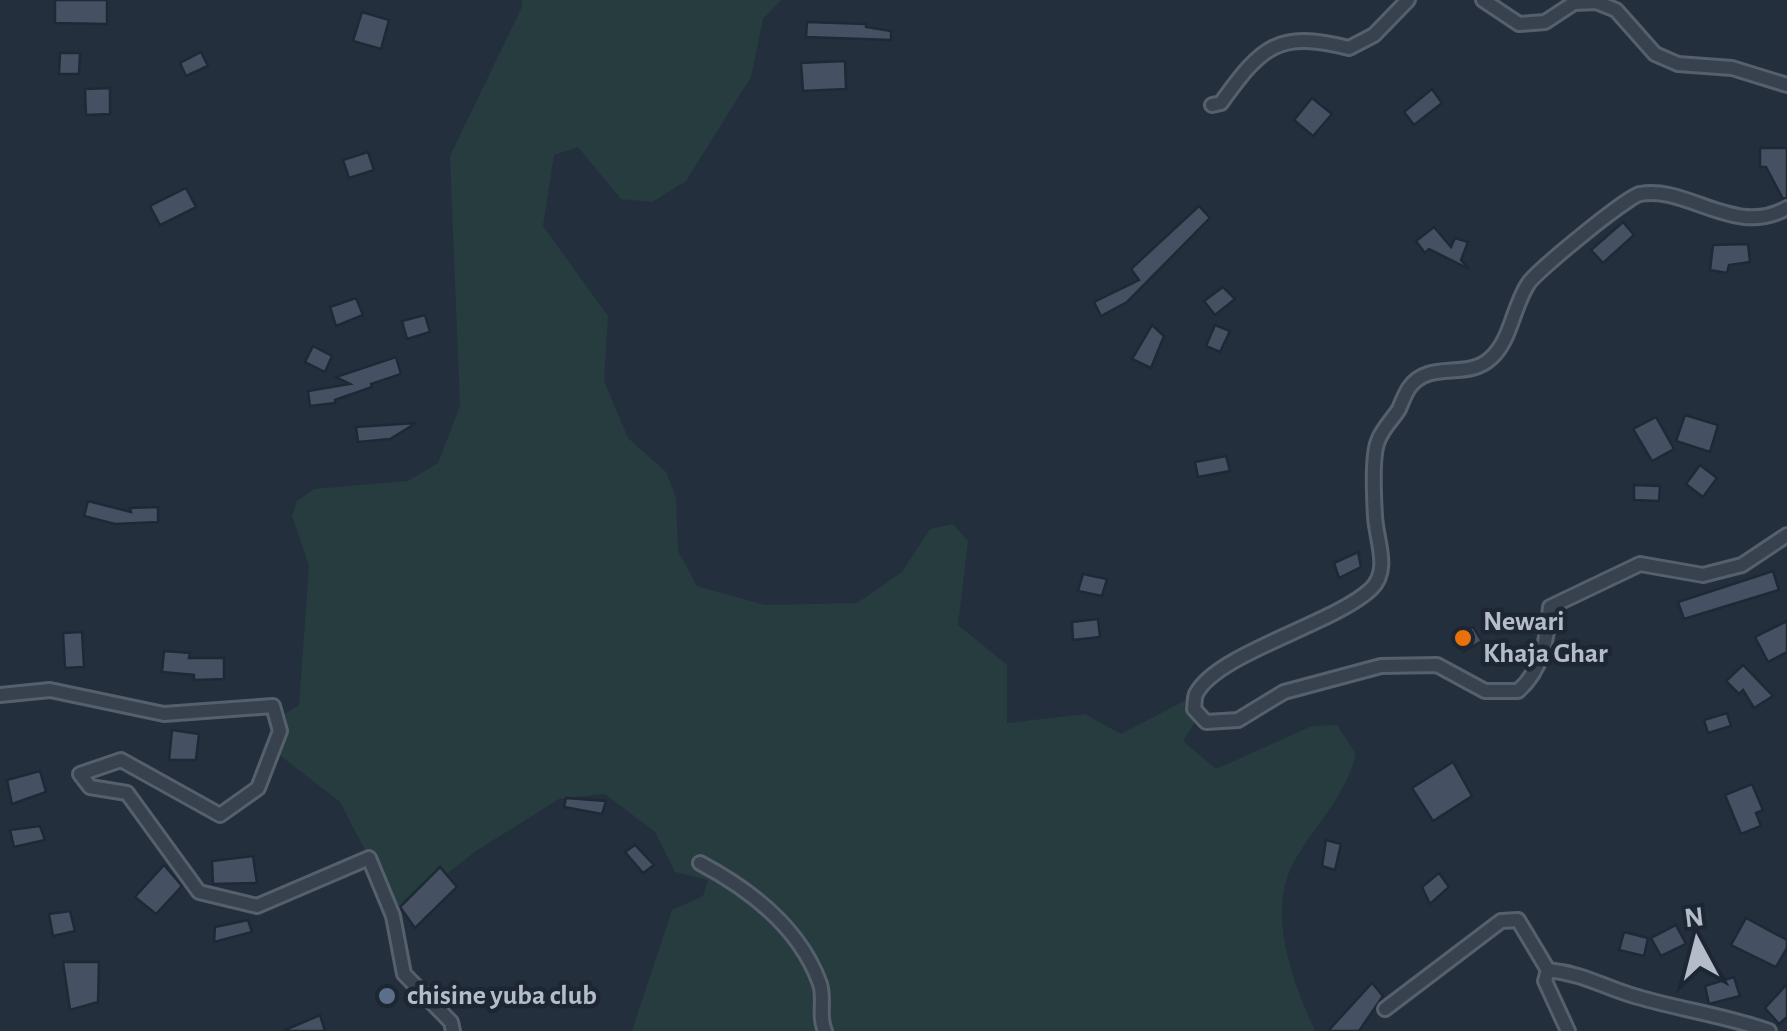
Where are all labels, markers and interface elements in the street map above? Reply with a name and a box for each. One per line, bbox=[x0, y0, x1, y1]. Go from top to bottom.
place label: Newari Khaja Ghar bbox=[1483, 608, 1608, 668]
marker: Newari Khaja Ghar bbox=[1452, 627, 1474, 649]
north arrow bbox=[1647, 891, 1747, 991]
text: N bbox=[1683, 903, 1706, 933]
place label: chisine yuba club bbox=[407, 982, 597, 1010]
marker: chisine yuba club bbox=[376, 985, 398, 1007]

